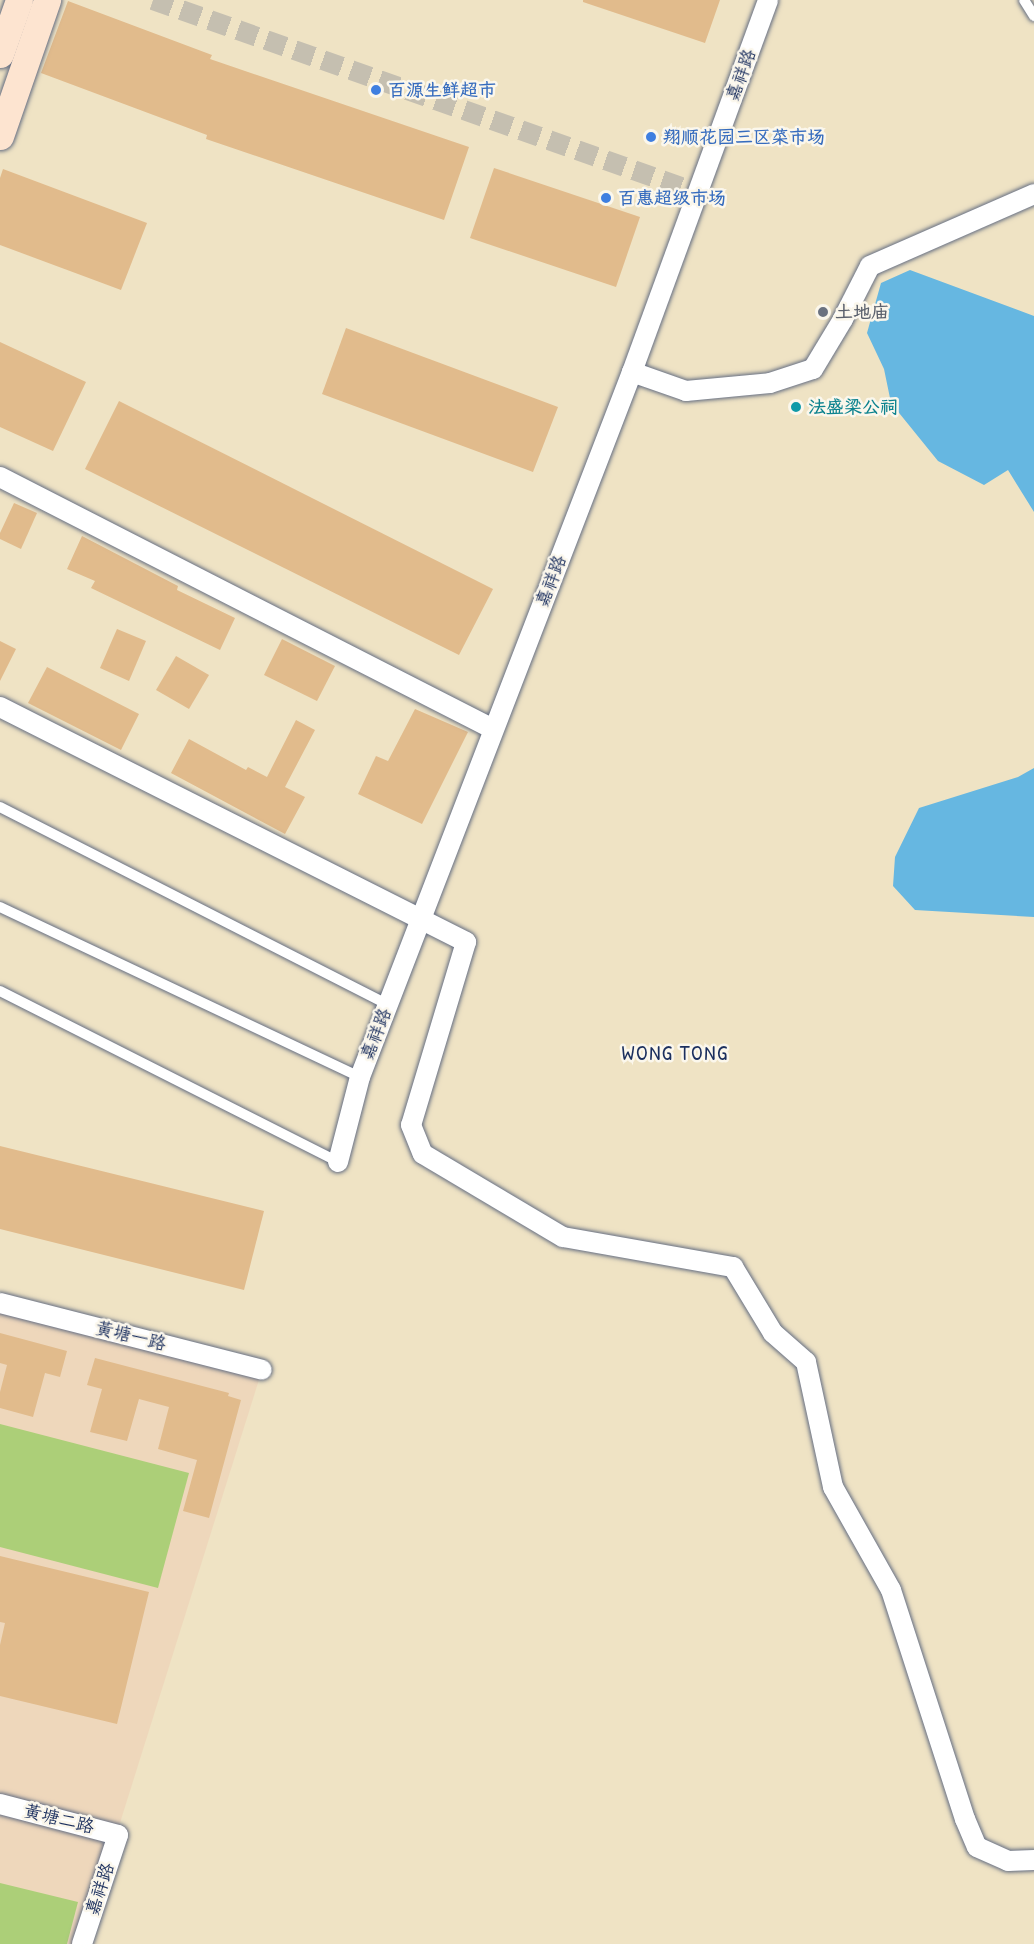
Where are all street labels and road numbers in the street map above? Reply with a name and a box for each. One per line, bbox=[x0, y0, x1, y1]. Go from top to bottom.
street label: 嘉祥路 bbox=[722, 46, 760, 104]
street label: 嘉祥路 bbox=[531, 552, 571, 610]
street label: 嘉祥路 bbox=[356, 1005, 396, 1063]
street label: 黄塘一路 bbox=[93, 1317, 169, 1355]
street label: 黄塘二路 bbox=[21, 1800, 97, 1838]
street label: 嘉祥路 bbox=[81, 1860, 119, 1918]

